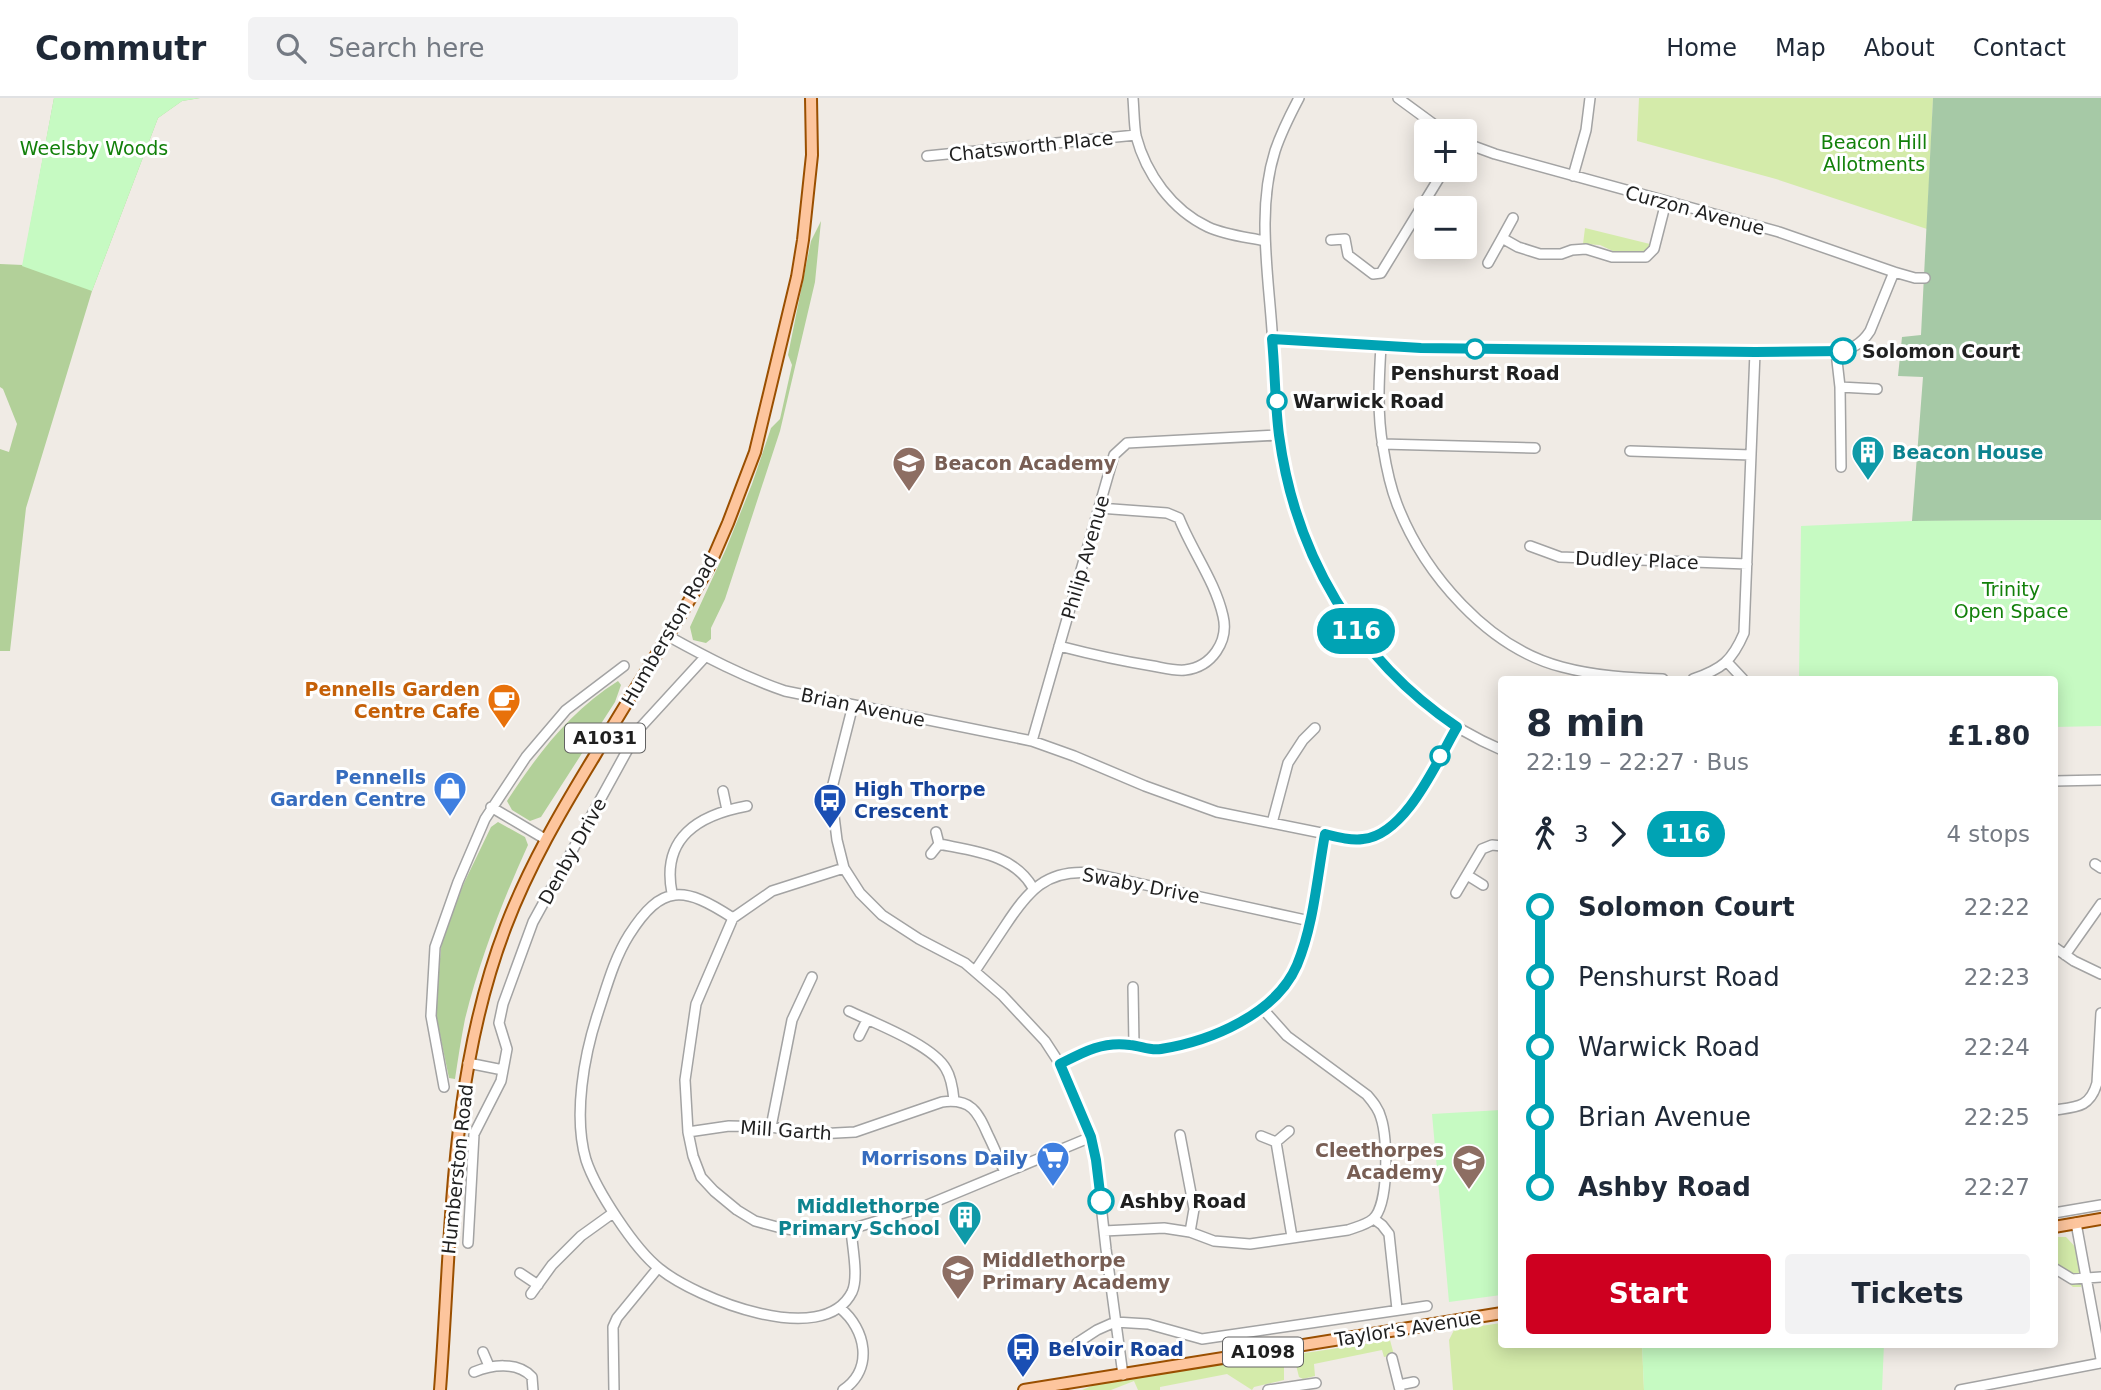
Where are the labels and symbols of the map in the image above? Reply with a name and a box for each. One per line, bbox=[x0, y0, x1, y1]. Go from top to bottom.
street label: Chatsworth Place bbox=[948, 126, 1114, 166]
park label: Beacon Hill Allotments bbox=[1821, 131, 1927, 175]
park label: Weelsby Woods bbox=[20, 137, 168, 159]
street label: Curzon Avenue bbox=[1623, 181, 1767, 239]
marker: Solomon Court bbox=[1830, 338, 1856, 364]
marker: Penshurst Road bbox=[1465, 339, 1485, 359]
place label: Solomon Court bbox=[1862, 340, 2020, 362]
place label: Penshurst Road bbox=[1390, 362, 1560, 384]
place label: Warwick Road bbox=[1293, 390, 1444, 412]
marker: Warwick Road bbox=[1267, 391, 1287, 411]
building icon: Beacon House bbox=[1849, 433, 1887, 482]
place label: Beacon House bbox=[1892, 441, 2043, 463]
school or university icon: Beacon Academy bbox=[890, 444, 928, 493]
place label: Beacon Academy bbox=[934, 452, 1117, 474]
street label: Philip Avenue bbox=[1057, 492, 1113, 622]
street label: Dudley Place bbox=[1575, 547, 1699, 573]
street label: Humberston Road bbox=[617, 550, 721, 710]
park label: Trinity Open Space bbox=[1954, 578, 2068, 622]
line badge: 116 bbox=[1316, 608, 1396, 654]
place label: Pennells Garden Centre Cafe bbox=[305, 678, 480, 722]
cafe icon: Pennells Garden Centre Cafe bbox=[485, 681, 523, 730]
street label: Brian Avenue bbox=[799, 683, 927, 731]
road number: A1031 bbox=[565, 724, 645, 752]
unlabelled marker bbox=[1430, 746, 1450, 766]
place label: Pennells Garden Centre bbox=[270, 766, 426, 810]
shop icon: Pennells Garden Centre bbox=[431, 769, 469, 818]
place label: High Thorpe Crescent bbox=[854, 778, 986, 822]
bus stop icon: High Thorpe Crescent bbox=[811, 781, 849, 830]
street label: Denby Drive bbox=[534, 794, 610, 908]
street label: Swaby Drive bbox=[1080, 863, 1202, 907]
street label: Humberston Road bbox=[437, 1083, 477, 1255]
street label: Mill Garth bbox=[739, 1116, 833, 1144]
supermarket icon: Morrisons Daily bbox=[1034, 1139, 1072, 1188]
place label: Cleethorpes Academy bbox=[1315, 1139, 1445, 1183]
school or university icon: Cleethorpes Academy bbox=[1450, 1142, 1488, 1191]
place label: Morrisons Daily bbox=[861, 1147, 1029, 1169]
marker: Ashby Road bbox=[1088, 1188, 1114, 1214]
place label: Ashby Road bbox=[1120, 1190, 1246, 1212]
place label: Middlethorpe Primary School bbox=[778, 1195, 940, 1239]
building icon: Middlethorpe Primary School bbox=[946, 1198, 984, 1247]
place label: Middlethorpe Primary Academy bbox=[982, 1249, 1171, 1293]
school or university icon: Middlethorpe Primary Academy bbox=[939, 1252, 977, 1301]
street label: Taylor's Avenue bbox=[1332, 1306, 1483, 1351]
bus stop icon: Belvoir Road bbox=[1004, 1330, 1042, 1379]
place label: Belvoir Road bbox=[1048, 1338, 1184, 1360]
road number: A1098 bbox=[1223, 1338, 1303, 1366]

